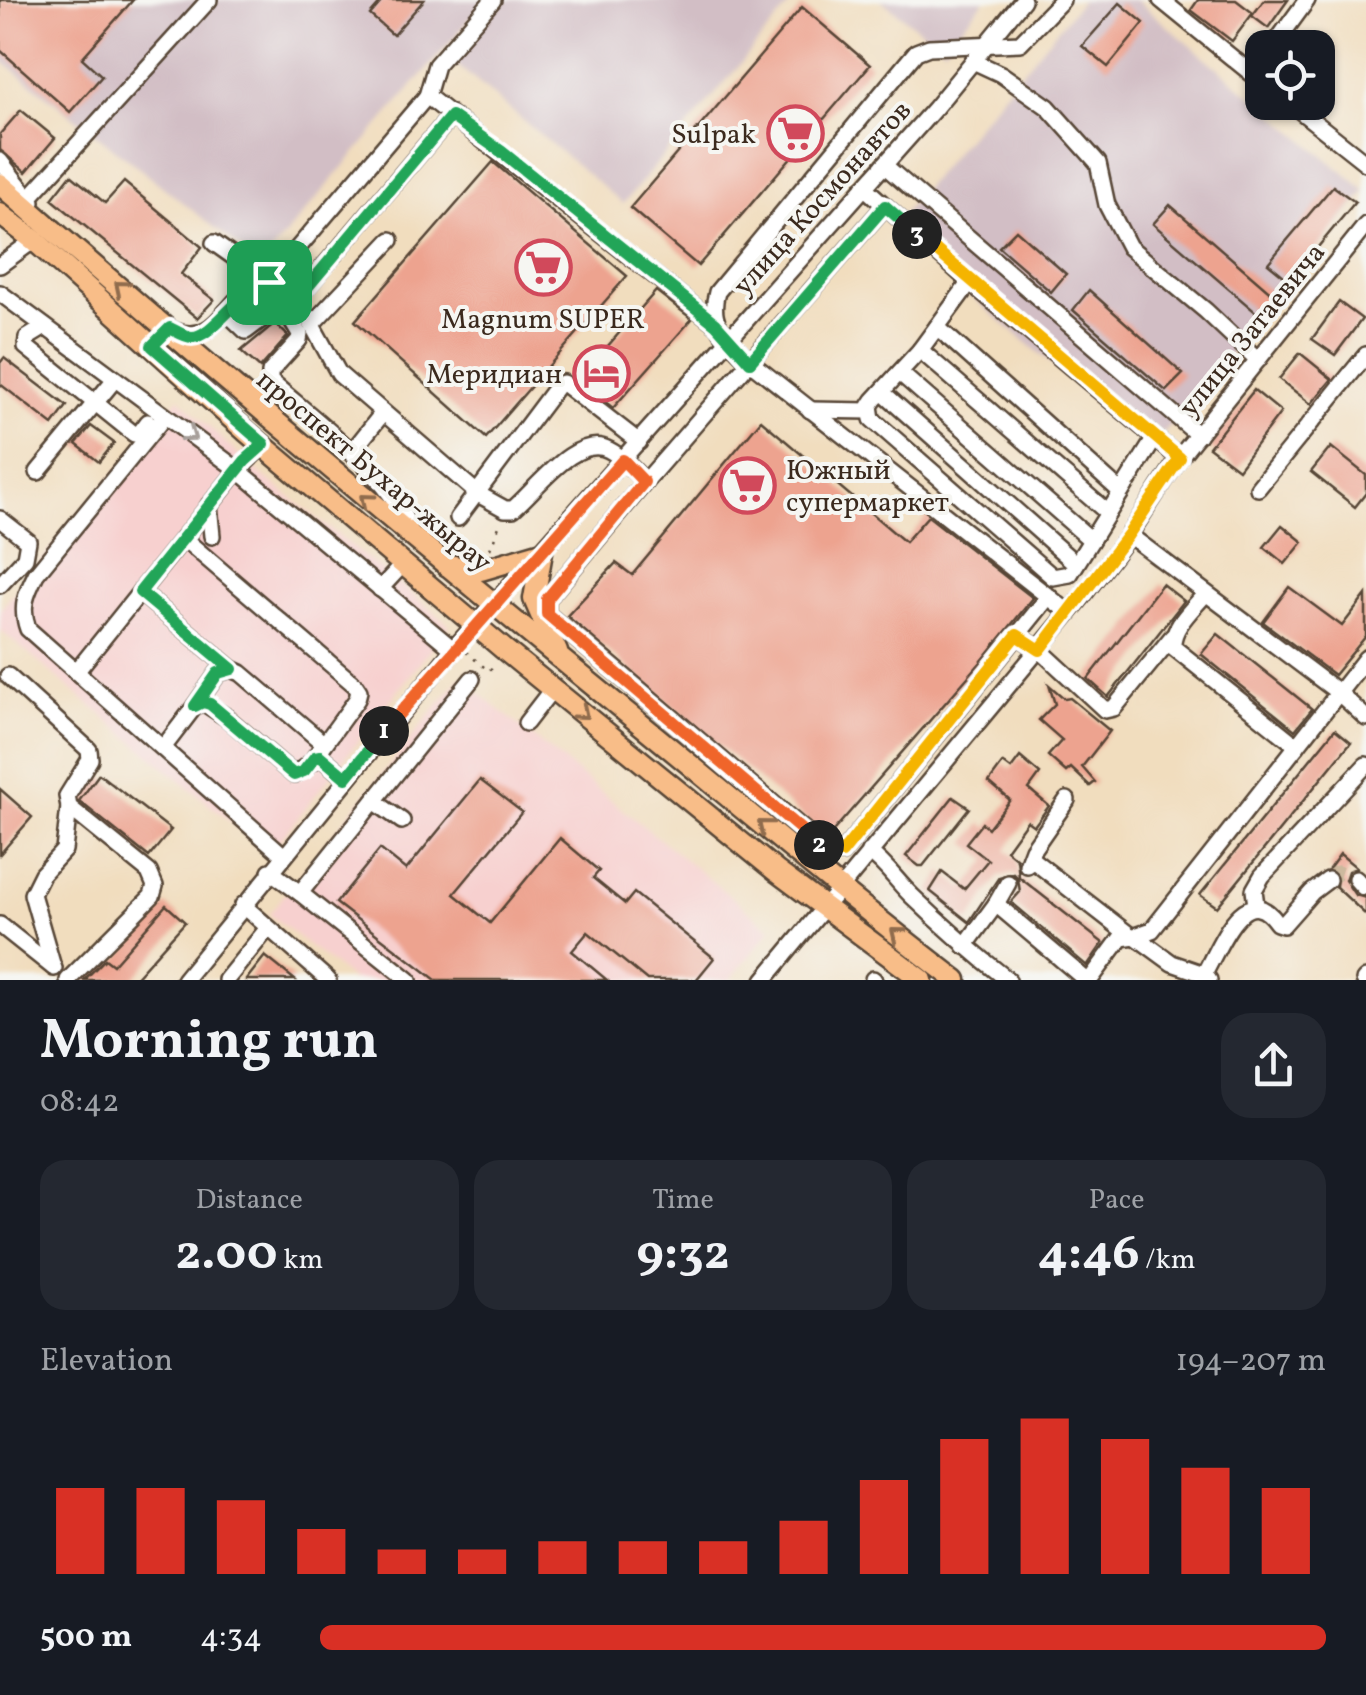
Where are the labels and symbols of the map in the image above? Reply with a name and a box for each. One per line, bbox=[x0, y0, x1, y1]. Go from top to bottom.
street label: улица Космонавтов bbox=[725, 93, 921, 305]
supermarket icon: Sulpak bbox=[765, 103, 825, 163]
place label: Sulpak bbox=[671, 116, 756, 155]
pin: 3 bbox=[892, 209, 942, 259]
street label: улица Затаевича bbox=[1171, 235, 1335, 426]
supermarket icon: Magnum SUPER bbox=[513, 237, 573, 297]
pin bbox=[227, 240, 312, 325]
one-way arrow bbox=[114, 281, 132, 299]
place label: Magnum SUPER bbox=[441, 301, 645, 340]
hotel icon: Меридиан bbox=[571, 343, 631, 403]
place label: Меридиан bbox=[426, 356, 562, 395]
street label: проспект Бухар-жырау bbox=[247, 362, 499, 582]
one-way arrow bbox=[179, 424, 197, 441]
place label: Южный супермаркет bbox=[786, 452, 949, 523]
supermarket icon: Южный супермаркет bbox=[717, 455, 777, 515]
one-way arrow bbox=[360, 494, 378, 512]
one-way arrow bbox=[570, 701, 588, 719]
pin: 1 bbox=[359, 706, 409, 756]
one-way arrow bbox=[758, 820, 776, 838]
pin: 2 bbox=[794, 820, 844, 870]
one-way arrow bbox=[891, 928, 909, 946]

